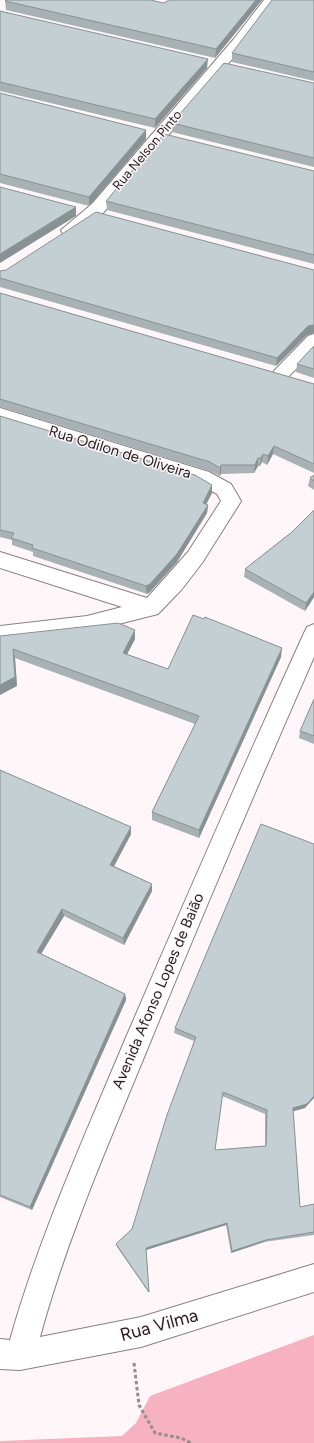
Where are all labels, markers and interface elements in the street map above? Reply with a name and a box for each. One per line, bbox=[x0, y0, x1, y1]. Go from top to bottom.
street label: Rua Nelson Pinto bbox=[109, 107, 185, 193]
street label: Rua Odilon de Oliveira bbox=[46, 422, 194, 482]
street label: Avenida Afonso Lopes de Baião bbox=[108, 890, 208, 1092]
street label: Rua Vilma bbox=[117, 1304, 201, 1346]

